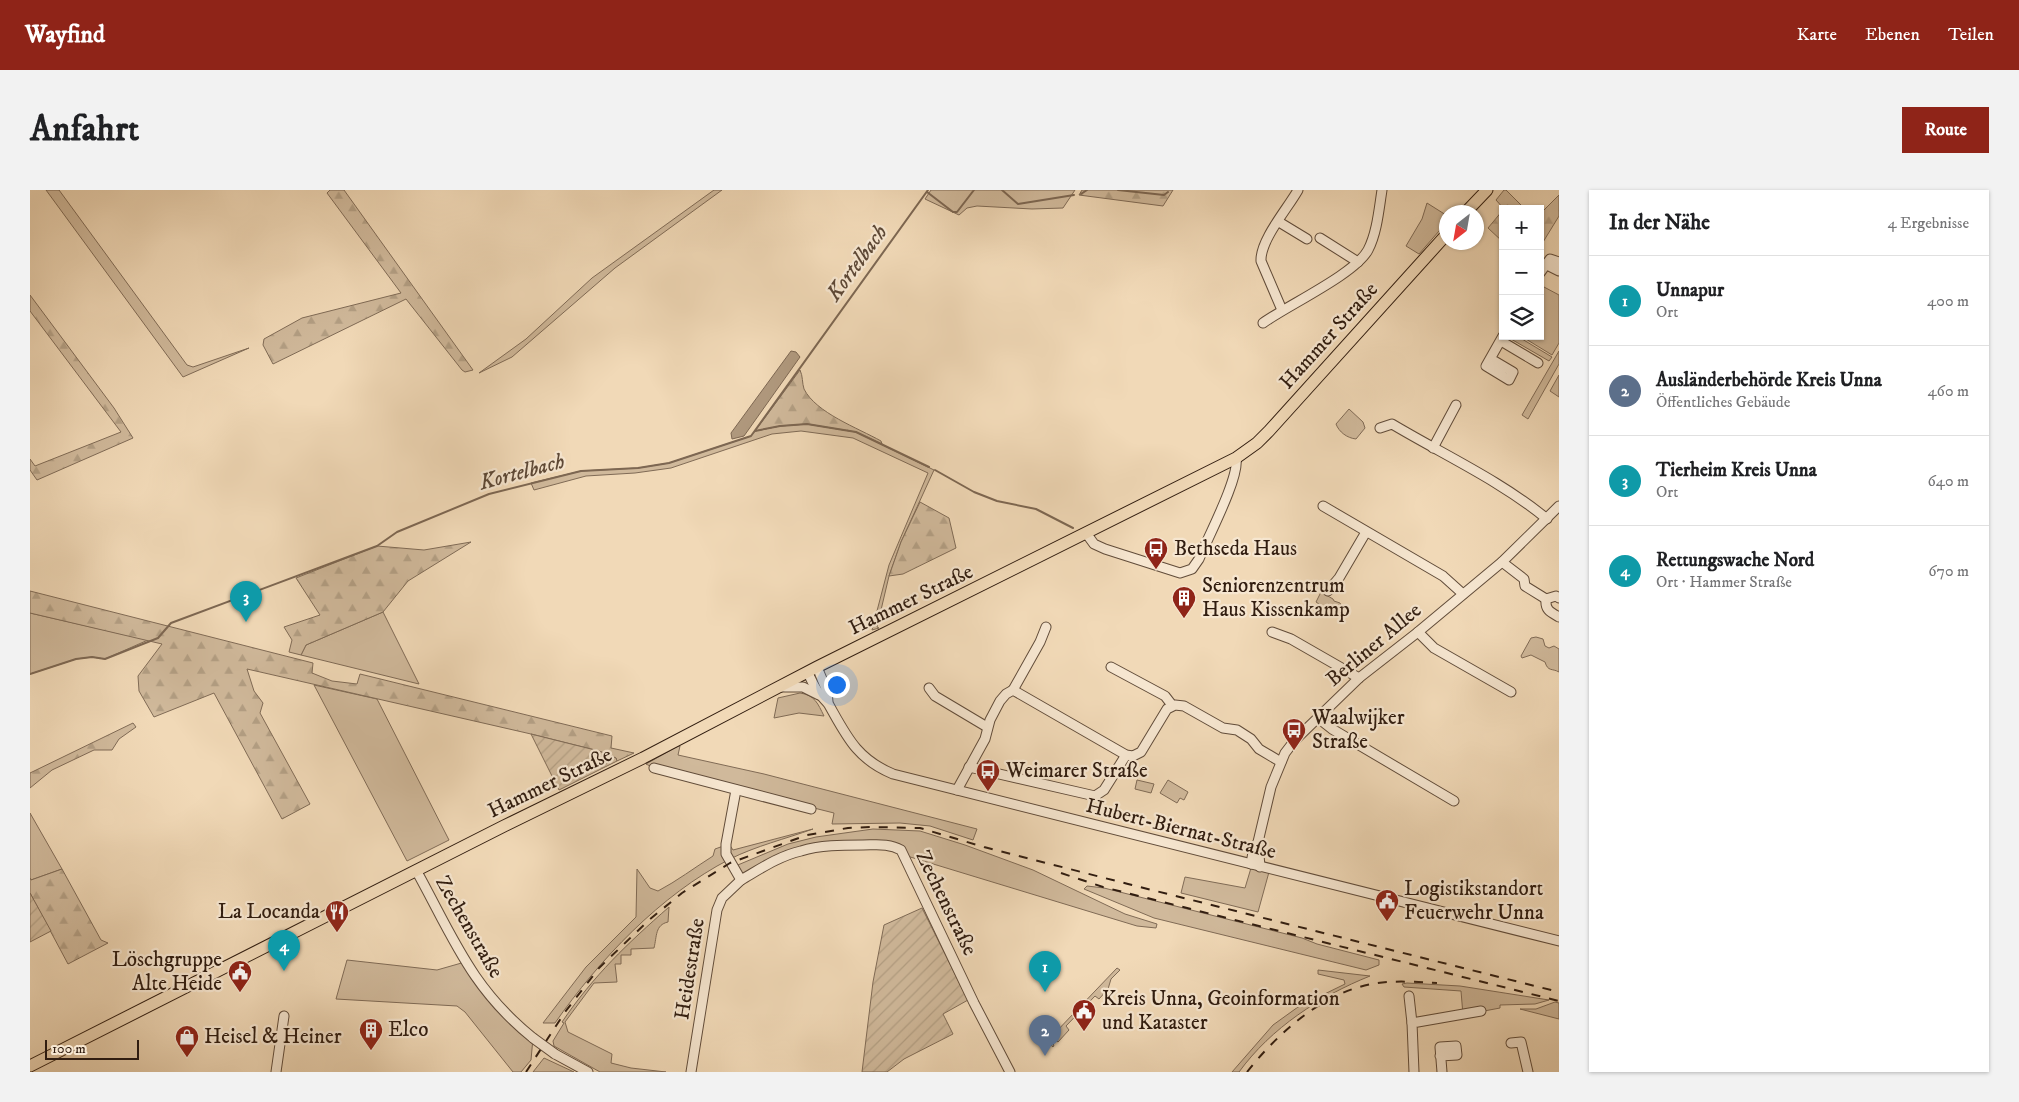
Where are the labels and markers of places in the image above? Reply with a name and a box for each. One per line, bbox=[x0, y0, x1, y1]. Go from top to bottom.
bus stop icon: Bethseda Haus bbox=[1143, 536, 1169, 570]
place label: Bethseda Haus bbox=[1174, 536, 1297, 562]
place label: Seniorenzentrum Haus Kissenkamp bbox=[1202, 573, 1350, 623]
pin: 3 bbox=[230, 581, 262, 622]
building icon: Seniorenzentrum Haus Kissenkamp bbox=[1171, 585, 1197, 619]
place label: Waalwijker Straße bbox=[1311, 705, 1405, 755]
bus stop icon: Waalwijker Straße bbox=[1281, 717, 1307, 751]
bus stop icon: Weimarer Straße bbox=[975, 758, 1001, 792]
place label: Weimarer Straße bbox=[1005, 758, 1148, 784]
place label: Logistikstandort Feuerwehr Unna bbox=[1404, 876, 1544, 926]
public building icon: Logistikstandort Feuerwehr Unna bbox=[1374, 888, 1400, 922]
place label: La Locanda bbox=[218, 899, 320, 925]
restaurant icon: La Locanda bbox=[324, 899, 350, 933]
pin: 4 bbox=[268, 930, 300, 971]
place label: Löschgruppe Alte Heide bbox=[112, 947, 222, 997]
pin: 1 bbox=[1029, 951, 1061, 992]
public building icon: Löschgruppe Alte Heide bbox=[227, 959, 253, 993]
place label: Kreis Unna, Geoinformation und Kataster bbox=[1102, 986, 1340, 1036]
public building icon: Kreis Unna, Geoinformation und Kataster bbox=[1071, 998, 1097, 1032]
pin: 2 bbox=[1029, 1015, 1061, 1056]
building icon: Elco bbox=[358, 1017, 384, 1051]
place label: Elco bbox=[388, 1017, 428, 1043]
shop icon: Heisel & Heiner bbox=[174, 1024, 200, 1058]
place label: Heisel & Heiner bbox=[204, 1024, 342, 1050]

